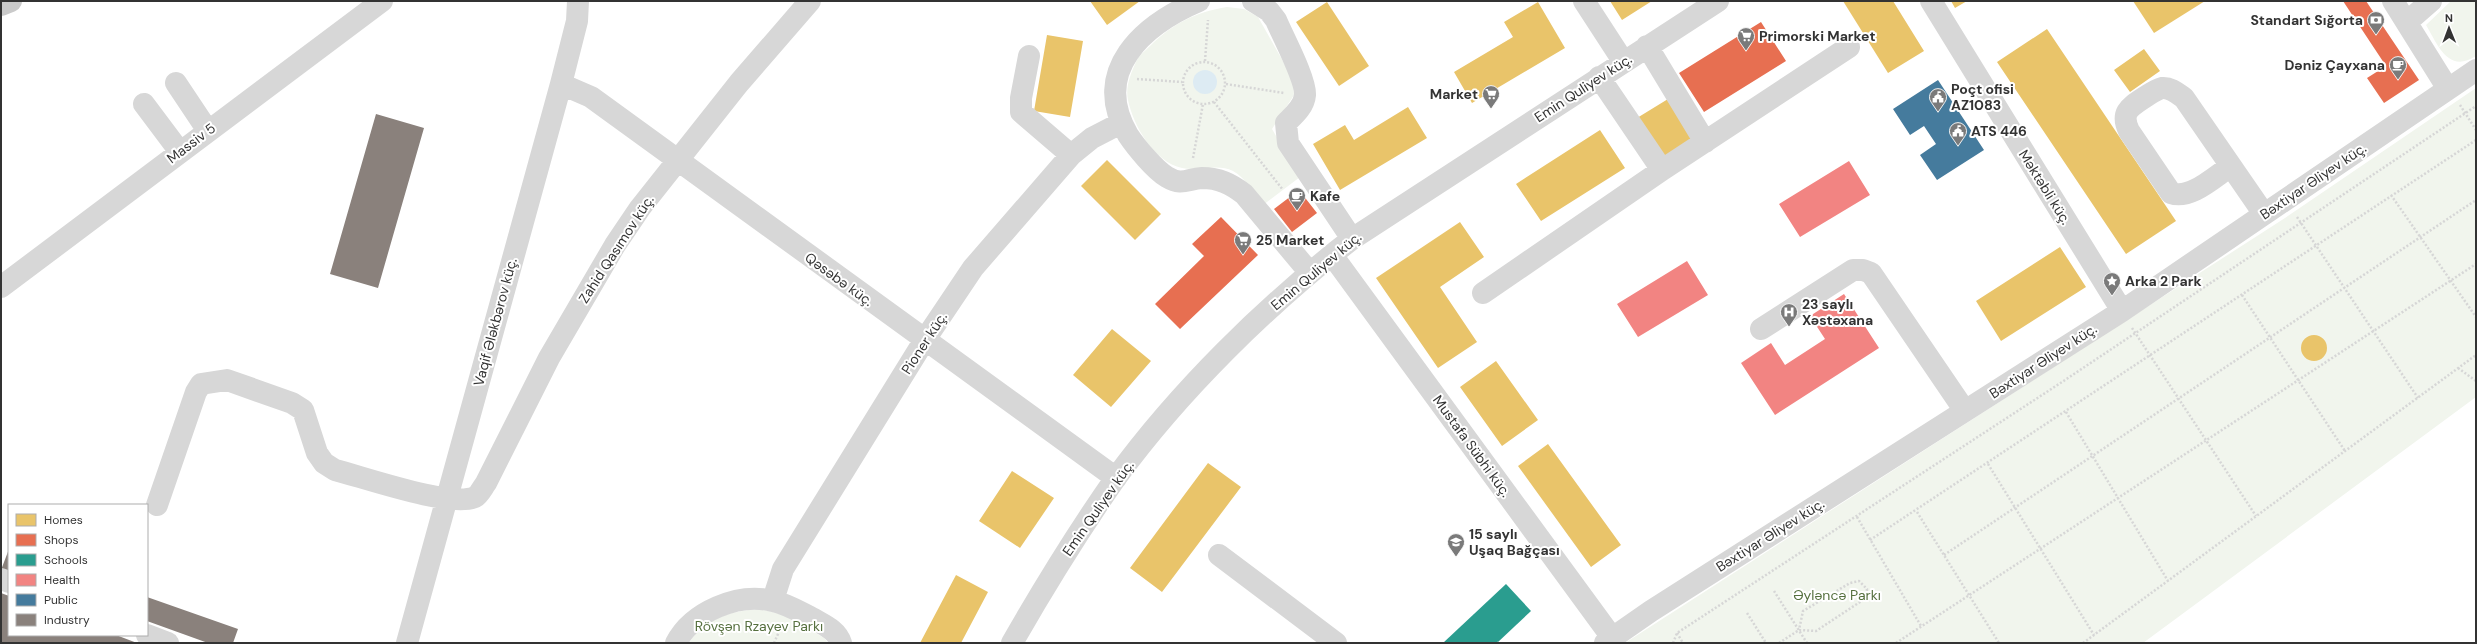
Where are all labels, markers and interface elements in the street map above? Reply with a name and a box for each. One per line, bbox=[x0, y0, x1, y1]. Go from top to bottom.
north arrow bbox=[2429, 8, 2469, 48]
bank icon: Standart Sığorta bbox=[2366, 10, 2386, 35]
place label: Standart Sığorta bbox=[2250, 11, 2363, 29]
text: N bbox=[2445, 11, 2453, 25]
supermarket icon: Primorski Market bbox=[1736, 26, 1756, 51]
place label: Primorski Market bbox=[1759, 27, 1876, 45]
street label: Emin Quliyev küç. bbox=[1531, 50, 1635, 126]
cafe icon: Dəniz Çayxana bbox=[2388, 55, 2408, 80]
place label: Dəniz Çayxana bbox=[2284, 56, 2385, 74]
place label: Poçt ofisi AZ1083 bbox=[1951, 80, 2014, 114]
supermarket icon: Market bbox=[1481, 84, 1501, 109]
place label: Market bbox=[1430, 85, 1478, 103]
public building icon: Poçt ofisi AZ1083 bbox=[1928, 87, 1948, 112]
street label: Massiv 5 bbox=[163, 119, 219, 167]
public building icon: ATS 446 bbox=[1948, 121, 1968, 146]
place label: ATS 446 bbox=[1971, 122, 2027, 140]
street label: Bəxtiyar Əliyev küç. bbox=[2256, 139, 2370, 223]
street label: Məktəbli küç. bbox=[2015, 146, 2075, 228]
cafe icon: Kafe bbox=[1287, 186, 1307, 211]
place label: Kafe bbox=[1310, 187, 1340, 205]
street label: Zahid Qasımov küç. bbox=[574, 191, 658, 306]
street label: Emin Quliyev küç. bbox=[1267, 228, 1365, 314]
supermarket icon: 25 Market bbox=[1233, 230, 1253, 255]
place label: 25 Market bbox=[1256, 231, 1324, 249]
street label: Qəsəbə küç. bbox=[801, 248, 877, 310]
street label: Vaqif Ələkbərov küç. bbox=[469, 256, 521, 388]
place icon: Arka 2 Park bbox=[2102, 271, 2122, 296]
place label: Arka 2 Park bbox=[2125, 272, 2202, 290]
place label: 23 saylı Xəstəxana bbox=[1802, 295, 1873, 329]
hospital icon: 23 saylı Xəstəxana bbox=[1779, 302, 1799, 327]
street label: Pioner küç. bbox=[897, 308, 951, 377]
street label: Bəxtiyar Əliyev küç. bbox=[1986, 319, 2100, 402]
street label: Mustafa Sübhi küç. bbox=[1429, 392, 1515, 501]
street label: Emin Quliyev küç. bbox=[1058, 457, 1138, 559]
street label: Bəxtiyar Əliyev küç. bbox=[1712, 494, 1828, 576]
legend bbox=[8, 504, 148, 636]
text: Homes bbox=[44, 512, 83, 528]
place label: 15 saylı Uşaq Bağçası bbox=[1469, 525, 1560, 559]
text: Shops bbox=[44, 532, 79, 548]
school or university icon: 15 saylı Uşaq Bağçası bbox=[1446, 532, 1466, 557]
text: Schools bbox=[44, 552, 88, 568]
text: Health bbox=[44, 572, 80, 588]
park label: Əyləncə Parkı bbox=[1793, 586, 1881, 604]
text: Public bbox=[44, 592, 78, 608]
text: Industry bbox=[44, 612, 90, 628]
park label: Rövşən Rzayev Parkı bbox=[695, 617, 823, 635]

